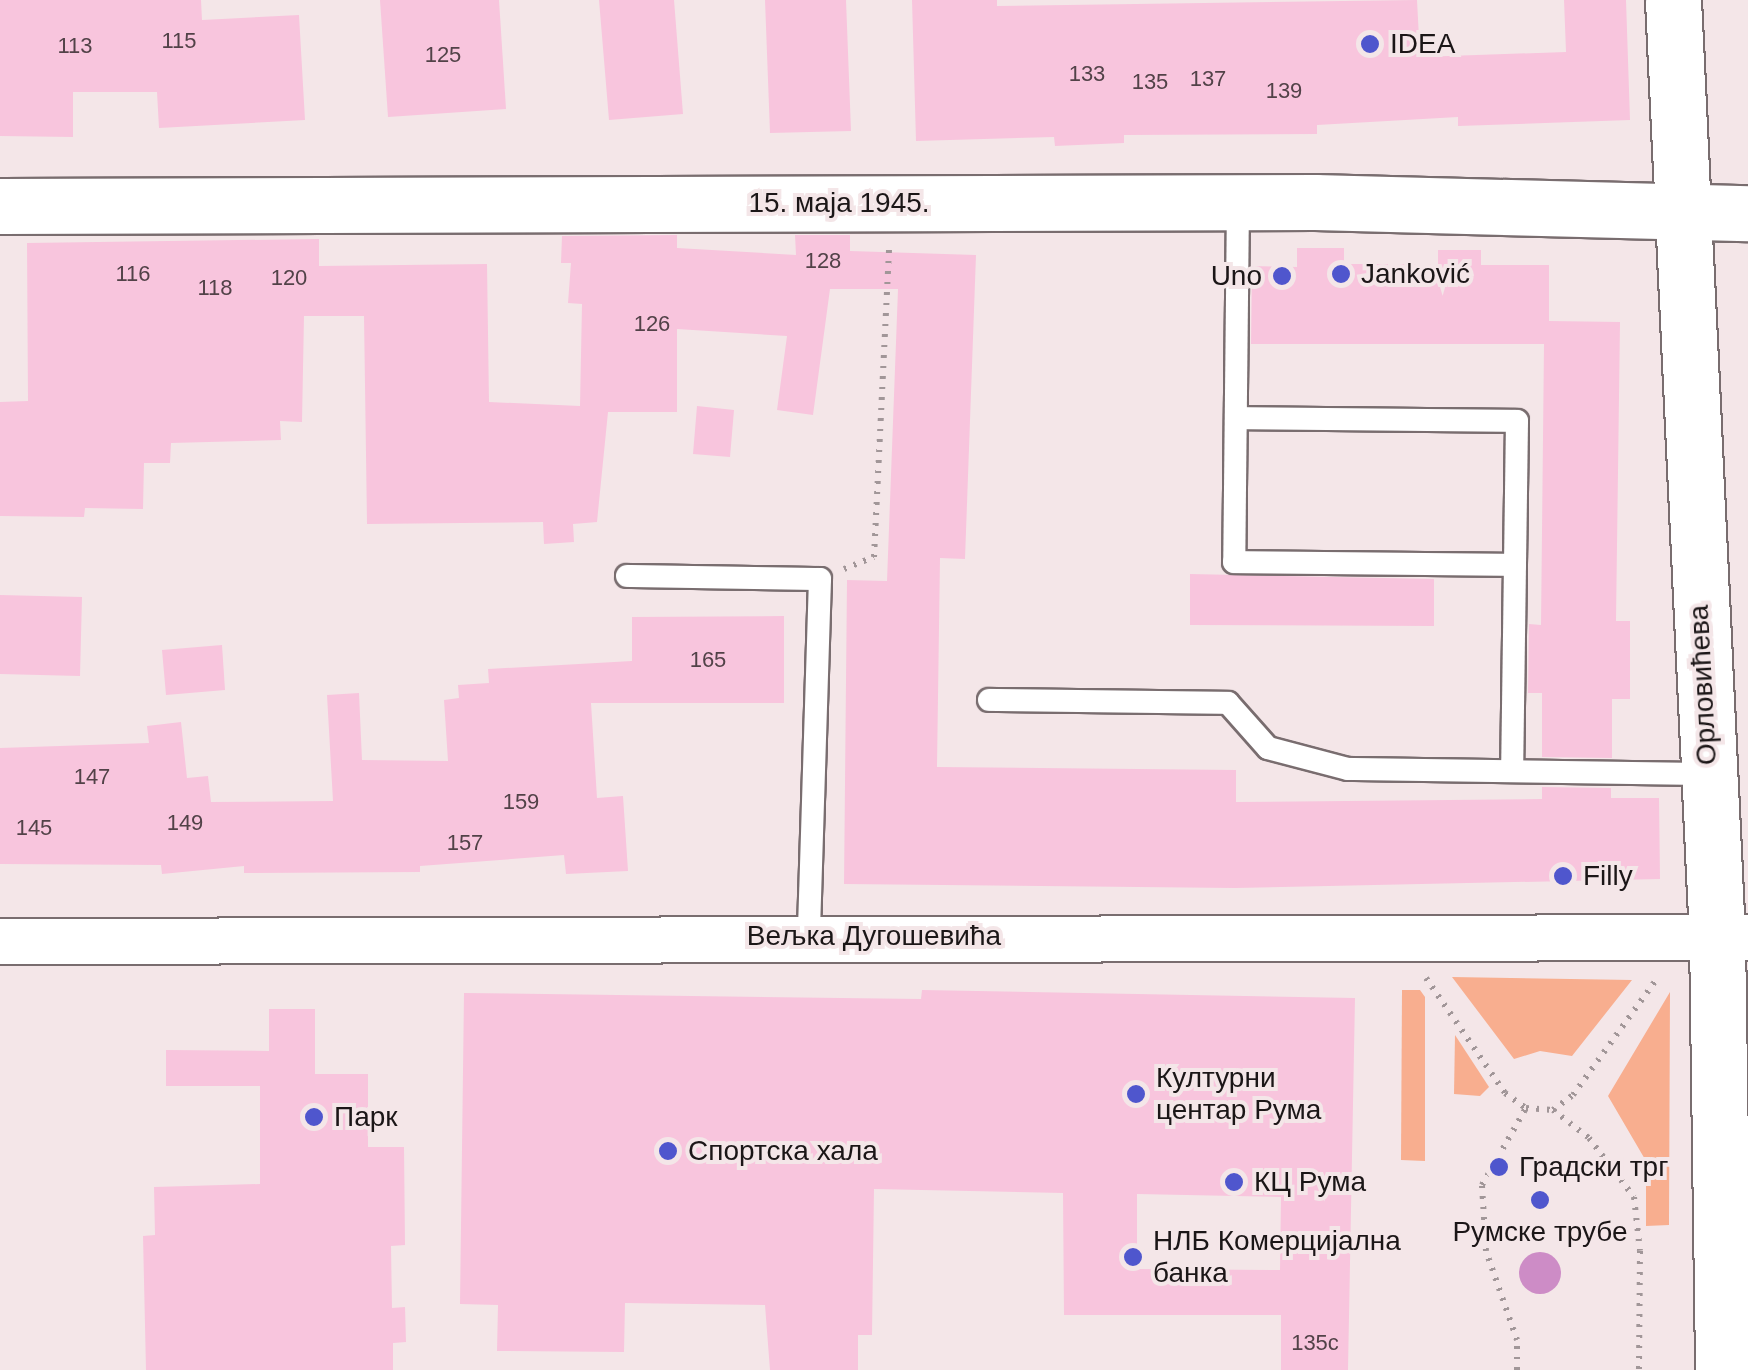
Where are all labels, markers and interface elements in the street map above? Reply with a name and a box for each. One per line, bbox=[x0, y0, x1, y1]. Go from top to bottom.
place label: IDEA bbox=[1390, 27, 1455, 61]
house number: 115 bbox=[161, 28, 197, 54]
house number: 113 bbox=[57, 33, 93, 59]
marker: IDEA bbox=[1359, 33, 1381, 55]
house number: 125 bbox=[425, 42, 461, 68]
house number: 133 bbox=[1069, 61, 1105, 87]
house number: 137 bbox=[1190, 66, 1226, 92]
house number: 135 bbox=[1132, 69, 1168, 95]
house number: 139 bbox=[1266, 78, 1302, 104]
street label: 15. маја 1945. bbox=[748, 186, 930, 220]
house number: 128 bbox=[805, 248, 841, 274]
place label: Janković bbox=[1361, 257, 1470, 291]
place label: Uno bbox=[1211, 259, 1262, 293]
house number: 116 bbox=[115, 261, 151, 287]
marker: Janković bbox=[1330, 263, 1352, 285]
house number: 120 bbox=[271, 265, 307, 291]
marker: Uno bbox=[1271, 265, 1293, 287]
house number: 118 bbox=[197, 275, 233, 301]
house number: 126 bbox=[634, 311, 670, 337]
street label: Орловићева bbox=[1682, 604, 1724, 766]
house number: 165 bbox=[690, 647, 726, 673]
house number: 147 bbox=[74, 764, 110, 790]
house number: 159 bbox=[503, 789, 539, 815]
house number: 149 bbox=[167, 810, 203, 836]
house number: 145 bbox=[16, 815, 52, 841]
house number: 157 bbox=[447, 830, 483, 856]
place label: Filly bbox=[1583, 859, 1633, 893]
marker: Filly bbox=[1552, 865, 1574, 887]
street label: Вељка Дугошевића bbox=[747, 919, 1001, 953]
place label: Културни центар Рума bbox=[1156, 1061, 1321, 1127]
marker: Културни центар Рума bbox=[1125, 1083, 1147, 1105]
place label: Парк bbox=[334, 1100, 398, 1134]
marker: Парк bbox=[303, 1106, 325, 1128]
place label: Спортска хала bbox=[688, 1134, 878, 1168]
marker: Спортска хала bbox=[657, 1140, 679, 1162]
place label: Градски трг bbox=[1519, 1150, 1668, 1184]
marker: Градски трг bbox=[1488, 1156, 1510, 1178]
place label: КЦ Рума bbox=[1254, 1165, 1366, 1199]
marker: КЦ Рума bbox=[1223, 1171, 1245, 1193]
marker: Румске трубе bbox=[1529, 1189, 1551, 1211]
place label: Румске трубе bbox=[1452, 1215, 1628, 1249]
place label: НЛБ Комерцијална банка bbox=[1153, 1224, 1401, 1290]
marker: НЛБ Комерцијална банка bbox=[1122, 1246, 1144, 1268]
house number: 135c bbox=[1291, 1330, 1339, 1356]

